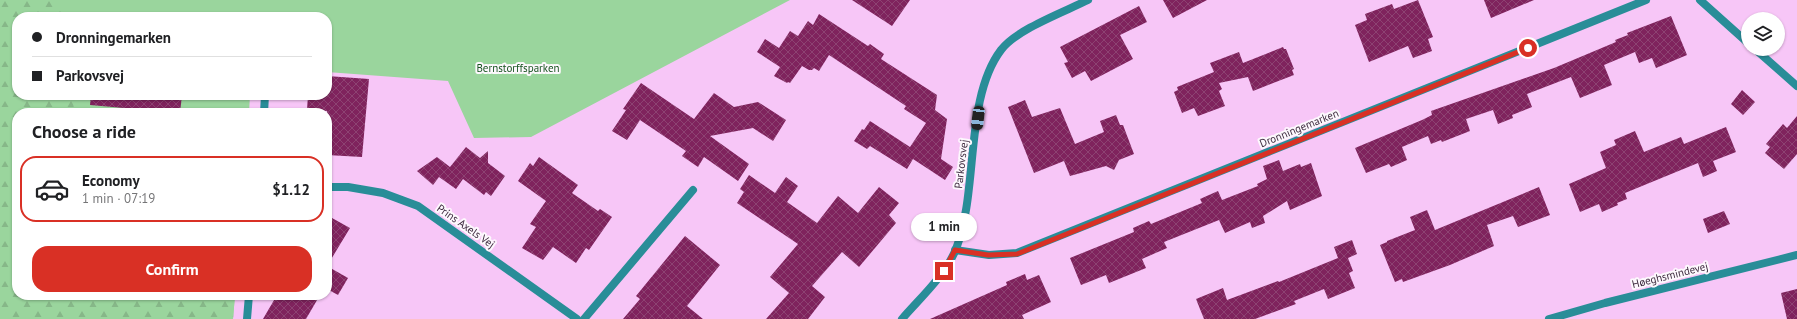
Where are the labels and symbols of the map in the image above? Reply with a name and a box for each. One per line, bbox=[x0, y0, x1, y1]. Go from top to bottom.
route start bbox=[1519, 39, 1537, 57]
park label: Bernstorffsparken bbox=[476, 61, 560, 75]
car bbox=[971, 105, 985, 131]
street label: Dronningemarken bbox=[1257, 106, 1341, 150]
street label: Parkovsvej bbox=[951, 139, 971, 189]
street label: Prins Axels Vej bbox=[434, 201, 498, 251]
callout: 1 min bbox=[911, 213, 977, 241]
street label: Høeghsmindevej bbox=[1630, 259, 1710, 291]
route end bbox=[935, 262, 953, 280]

